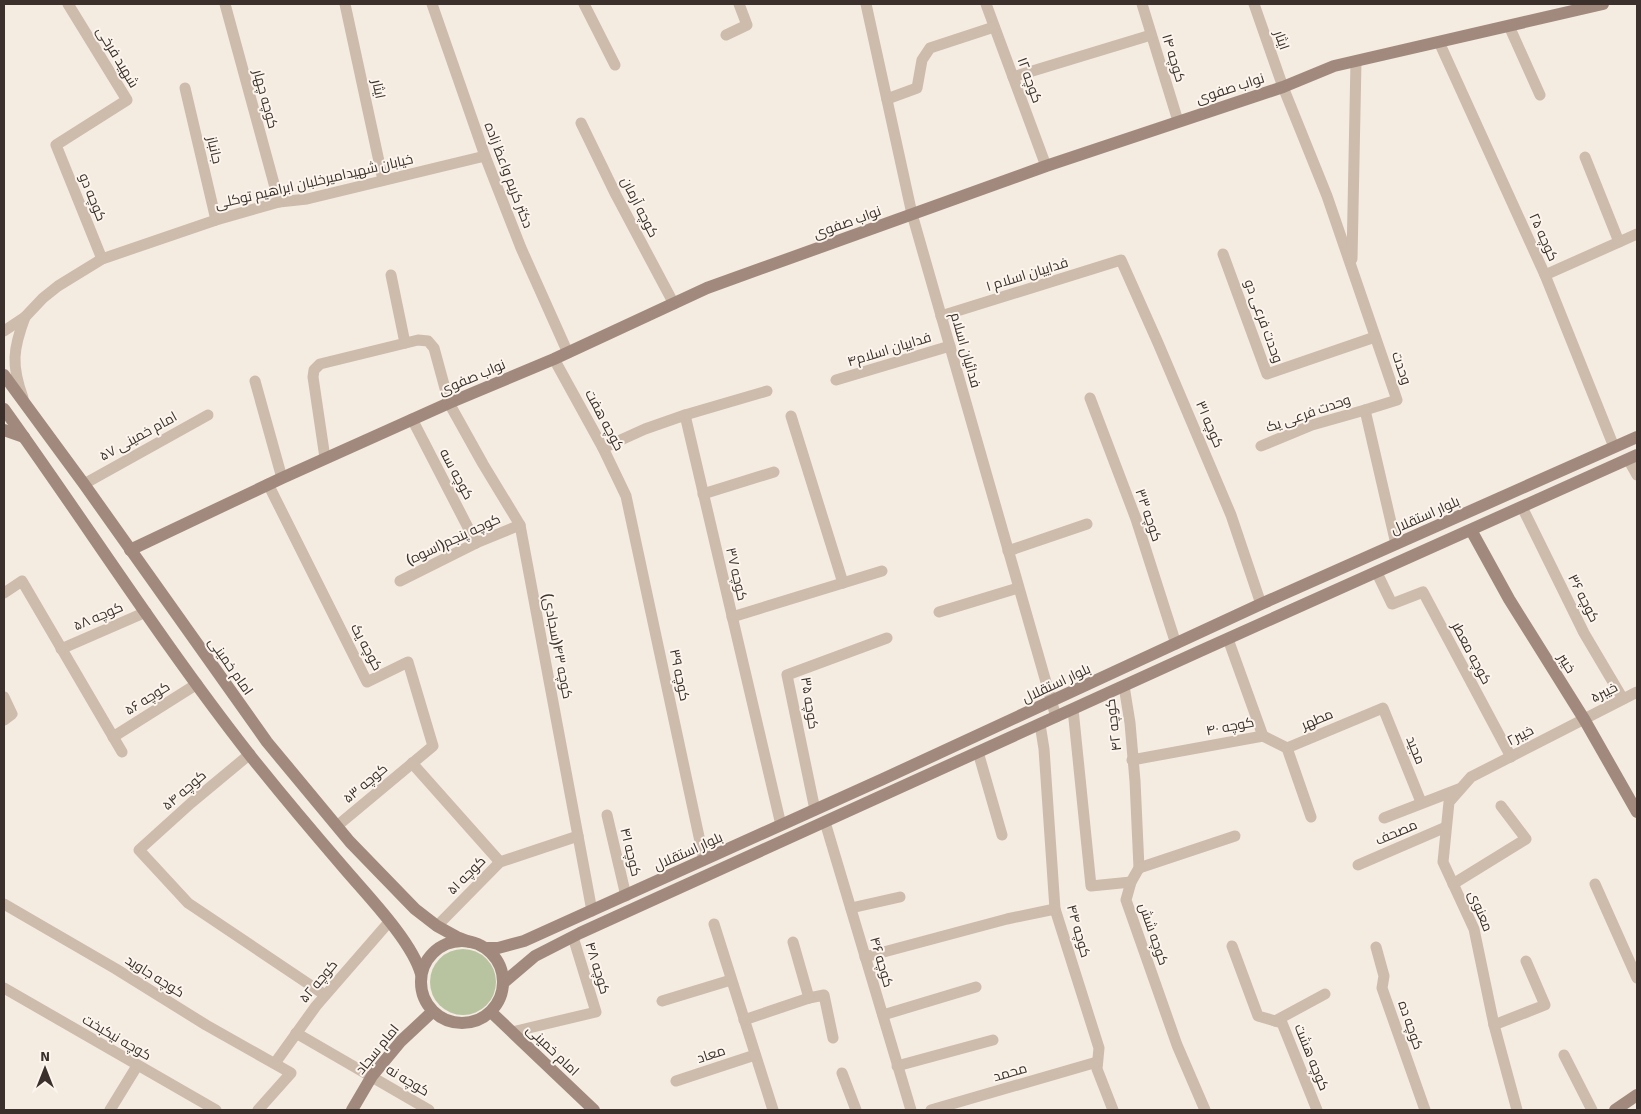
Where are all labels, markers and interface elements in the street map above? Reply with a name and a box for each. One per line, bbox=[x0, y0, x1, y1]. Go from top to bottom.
street label: شهید فرخی bbox=[93, 24, 142, 91]
street label: ایثار bbox=[1270, 27, 1293, 52]
street label: کوچه ۱۴ bbox=[1157, 32, 1189, 85]
street label: کوچه ۱۲ bbox=[1012, 55, 1046, 106]
street label: کوچه چهار bbox=[248, 67, 282, 131]
street label: نواب صفوی bbox=[1194, 69, 1266, 108]
street label: ایثار bbox=[368, 77, 389, 100]
street label: دکتر کریم واعظ زاده bbox=[480, 120, 537, 231]
street label: جانباز bbox=[203, 134, 226, 165]
street label: خیابان شهیدامیرخلبان ابراهیم توکلی bbox=[213, 150, 415, 214]
street label: کوچه دو bbox=[74, 171, 110, 224]
street label: کوچه آرمان bbox=[616, 174, 662, 241]
street label: نواب صفوی bbox=[811, 202, 883, 243]
street label: کوچه ۲۵ bbox=[1525, 211, 1562, 264]
street label: فداییان اسلام ۱ bbox=[984, 254, 1071, 296]
street label: وحدت فرعی دو bbox=[1241, 277, 1287, 365]
street label: فدائیان اسلام bbox=[946, 310, 984, 390]
street label: فداییان اسلام۴ bbox=[845, 329, 934, 371]
street label: وحدت bbox=[1388, 349, 1415, 387]
street label: نواب صفوی bbox=[436, 356, 508, 399]
street label: کوچه هفت bbox=[580, 387, 628, 454]
street label: وحدت فرعی یک bbox=[1263, 391, 1353, 436]
street label: کوچه ۳۱ bbox=[1191, 398, 1227, 451]
street label: امام خمینی ۵۷ bbox=[96, 408, 180, 466]
street label: کوچه سه bbox=[435, 446, 477, 503]
street label: کوچه ۳۳ bbox=[1131, 487, 1165, 544]
street label: بلوار استقلال bbox=[1388, 493, 1462, 538]
street label: کوچه پنجم(اسوه) bbox=[403, 510, 504, 570]
street label: کوچه ۳۷ bbox=[721, 546, 751, 603]
street label: کوچه ۳۶ bbox=[1563, 571, 1603, 626]
street label: کوچه ۴۳(سجادی) bbox=[538, 592, 576, 701]
street label: کوچه ۵۸ bbox=[71, 598, 126, 635]
street label: کوچه معطر bbox=[1447, 618, 1495, 688]
street label: کوچه یک bbox=[346, 621, 386, 674]
street label: امام خمینی bbox=[204, 634, 257, 699]
street label: کوچه ۳۹ bbox=[665, 648, 693, 703]
street label: خیبر bbox=[1553, 649, 1579, 676]
street label: بلوار استقلال bbox=[1019, 660, 1093, 707]
street label: کوچه ۳۵ bbox=[796, 676, 822, 731]
street label: کوچه ۵۶ bbox=[121, 678, 174, 720]
street label: خیبر۵ bbox=[1588, 679, 1620, 706]
street label: کوچه ۴۲ bbox=[1102, 698, 1126, 752]
street label: مطهر bbox=[1298, 705, 1336, 734]
street label: کوچه ۴۰ bbox=[1205, 714, 1256, 740]
street label: خیبر۲ bbox=[1504, 722, 1536, 749]
street label: مجید bbox=[1402, 734, 1429, 767]
street label: کوچه ۵۳ bbox=[340, 760, 392, 808]
street label: کوچه ۵۴ bbox=[159, 767, 210, 815]
street label: مصحف bbox=[1373, 816, 1420, 849]
street label: کوچه ۴۱ bbox=[615, 826, 645, 878]
street label: بلوار استقلال bbox=[651, 829, 725, 874]
street label: کوچه ۵۱ bbox=[443, 852, 490, 899]
street label: معنوی bbox=[1465, 888, 1496, 934]
street label: کوچه شش bbox=[1134, 901, 1172, 968]
street label: کوچه ۴۴ bbox=[1062, 903, 1094, 960]
street label: کوچه ۴۶ bbox=[865, 935, 897, 990]
street label: کوچه ۴۸ bbox=[581, 940, 614, 997]
street label: کوچه جاوید bbox=[121, 952, 187, 1002]
street label: کوچه ۵۲ bbox=[296, 956, 342, 1007]
street label: کوچه ده bbox=[1393, 998, 1427, 1052]
street label: کوچه نیکبخت bbox=[79, 1011, 154, 1065]
street label: امام سجاد bbox=[352, 1021, 404, 1078]
street label: امام خمینی bbox=[522, 1021, 582, 1080]
street label: کوچه هشت bbox=[1290, 1021, 1333, 1093]
street label: معاد bbox=[695, 1042, 727, 1067]
north arrow bbox=[20, 1044, 70, 1094]
text: N bbox=[40, 1048, 50, 1065]
street label: محمد bbox=[991, 1060, 1029, 1085]
street label: کوچه نه bbox=[382, 1061, 433, 1101]

